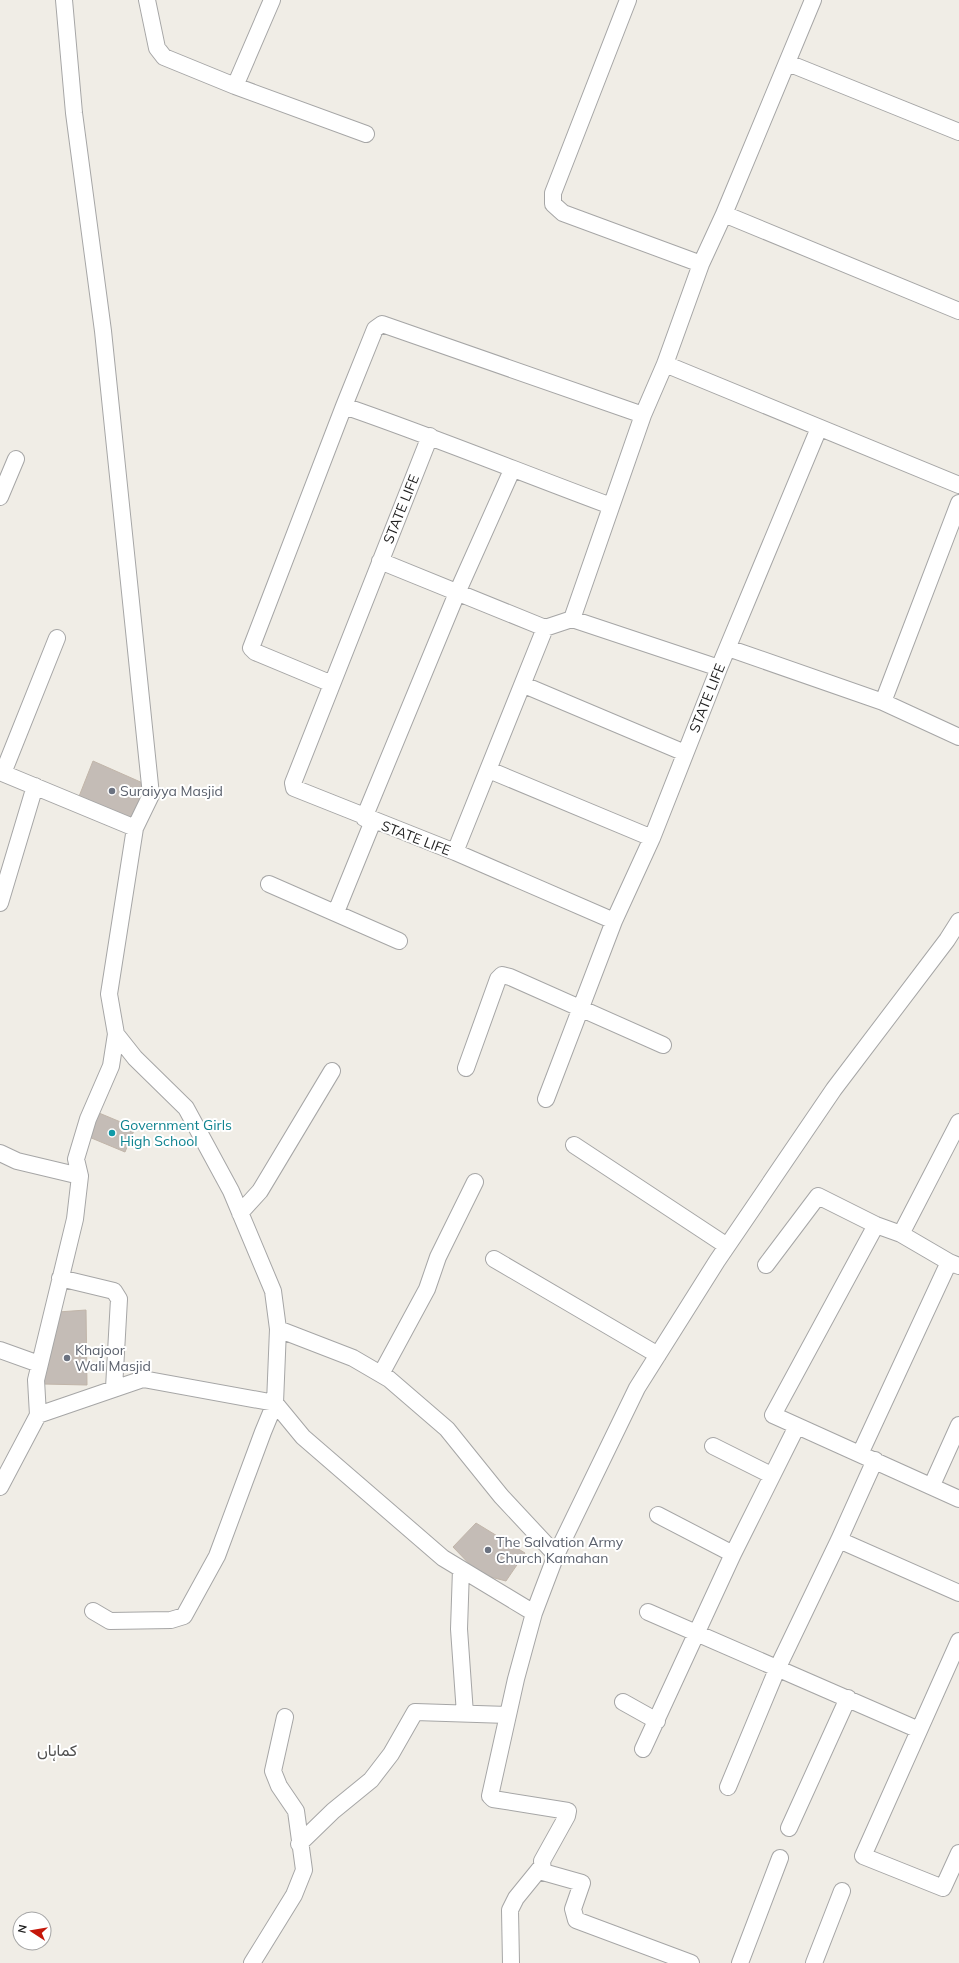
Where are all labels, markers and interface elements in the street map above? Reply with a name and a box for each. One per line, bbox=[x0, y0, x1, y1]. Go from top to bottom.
street label: STATE LIFE bbox=[379, 472, 423, 546]
street label: STATE LIFE bbox=[685, 661, 729, 735]
place label: Suraiyya Masjid bbox=[120, 782, 223, 800]
marker: Suraiyya Masjid bbox=[107, 786, 117, 796]
street label: STATE LIFE bbox=[379, 817, 453, 859]
place label: Government Girls High School bbox=[120, 1116, 232, 1150]
marker: Government Girls High School bbox=[107, 1128, 117, 1138]
place label: Khajoor Wali Masjid bbox=[75, 1341, 151, 1375]
marker: Khajoor Wali Masjid bbox=[62, 1353, 72, 1363]
place label: The Salvation Army Church Kamahan bbox=[496, 1533, 624, 1567]
marker: The Salvation Army Church Kamahan bbox=[483, 1545, 493, 1555]
district label: کماہاں bbox=[37, 1740, 77, 1761]
north arrow bbox=[12, 1911, 52, 1951]
text: N bbox=[15, 1923, 30, 1934]

